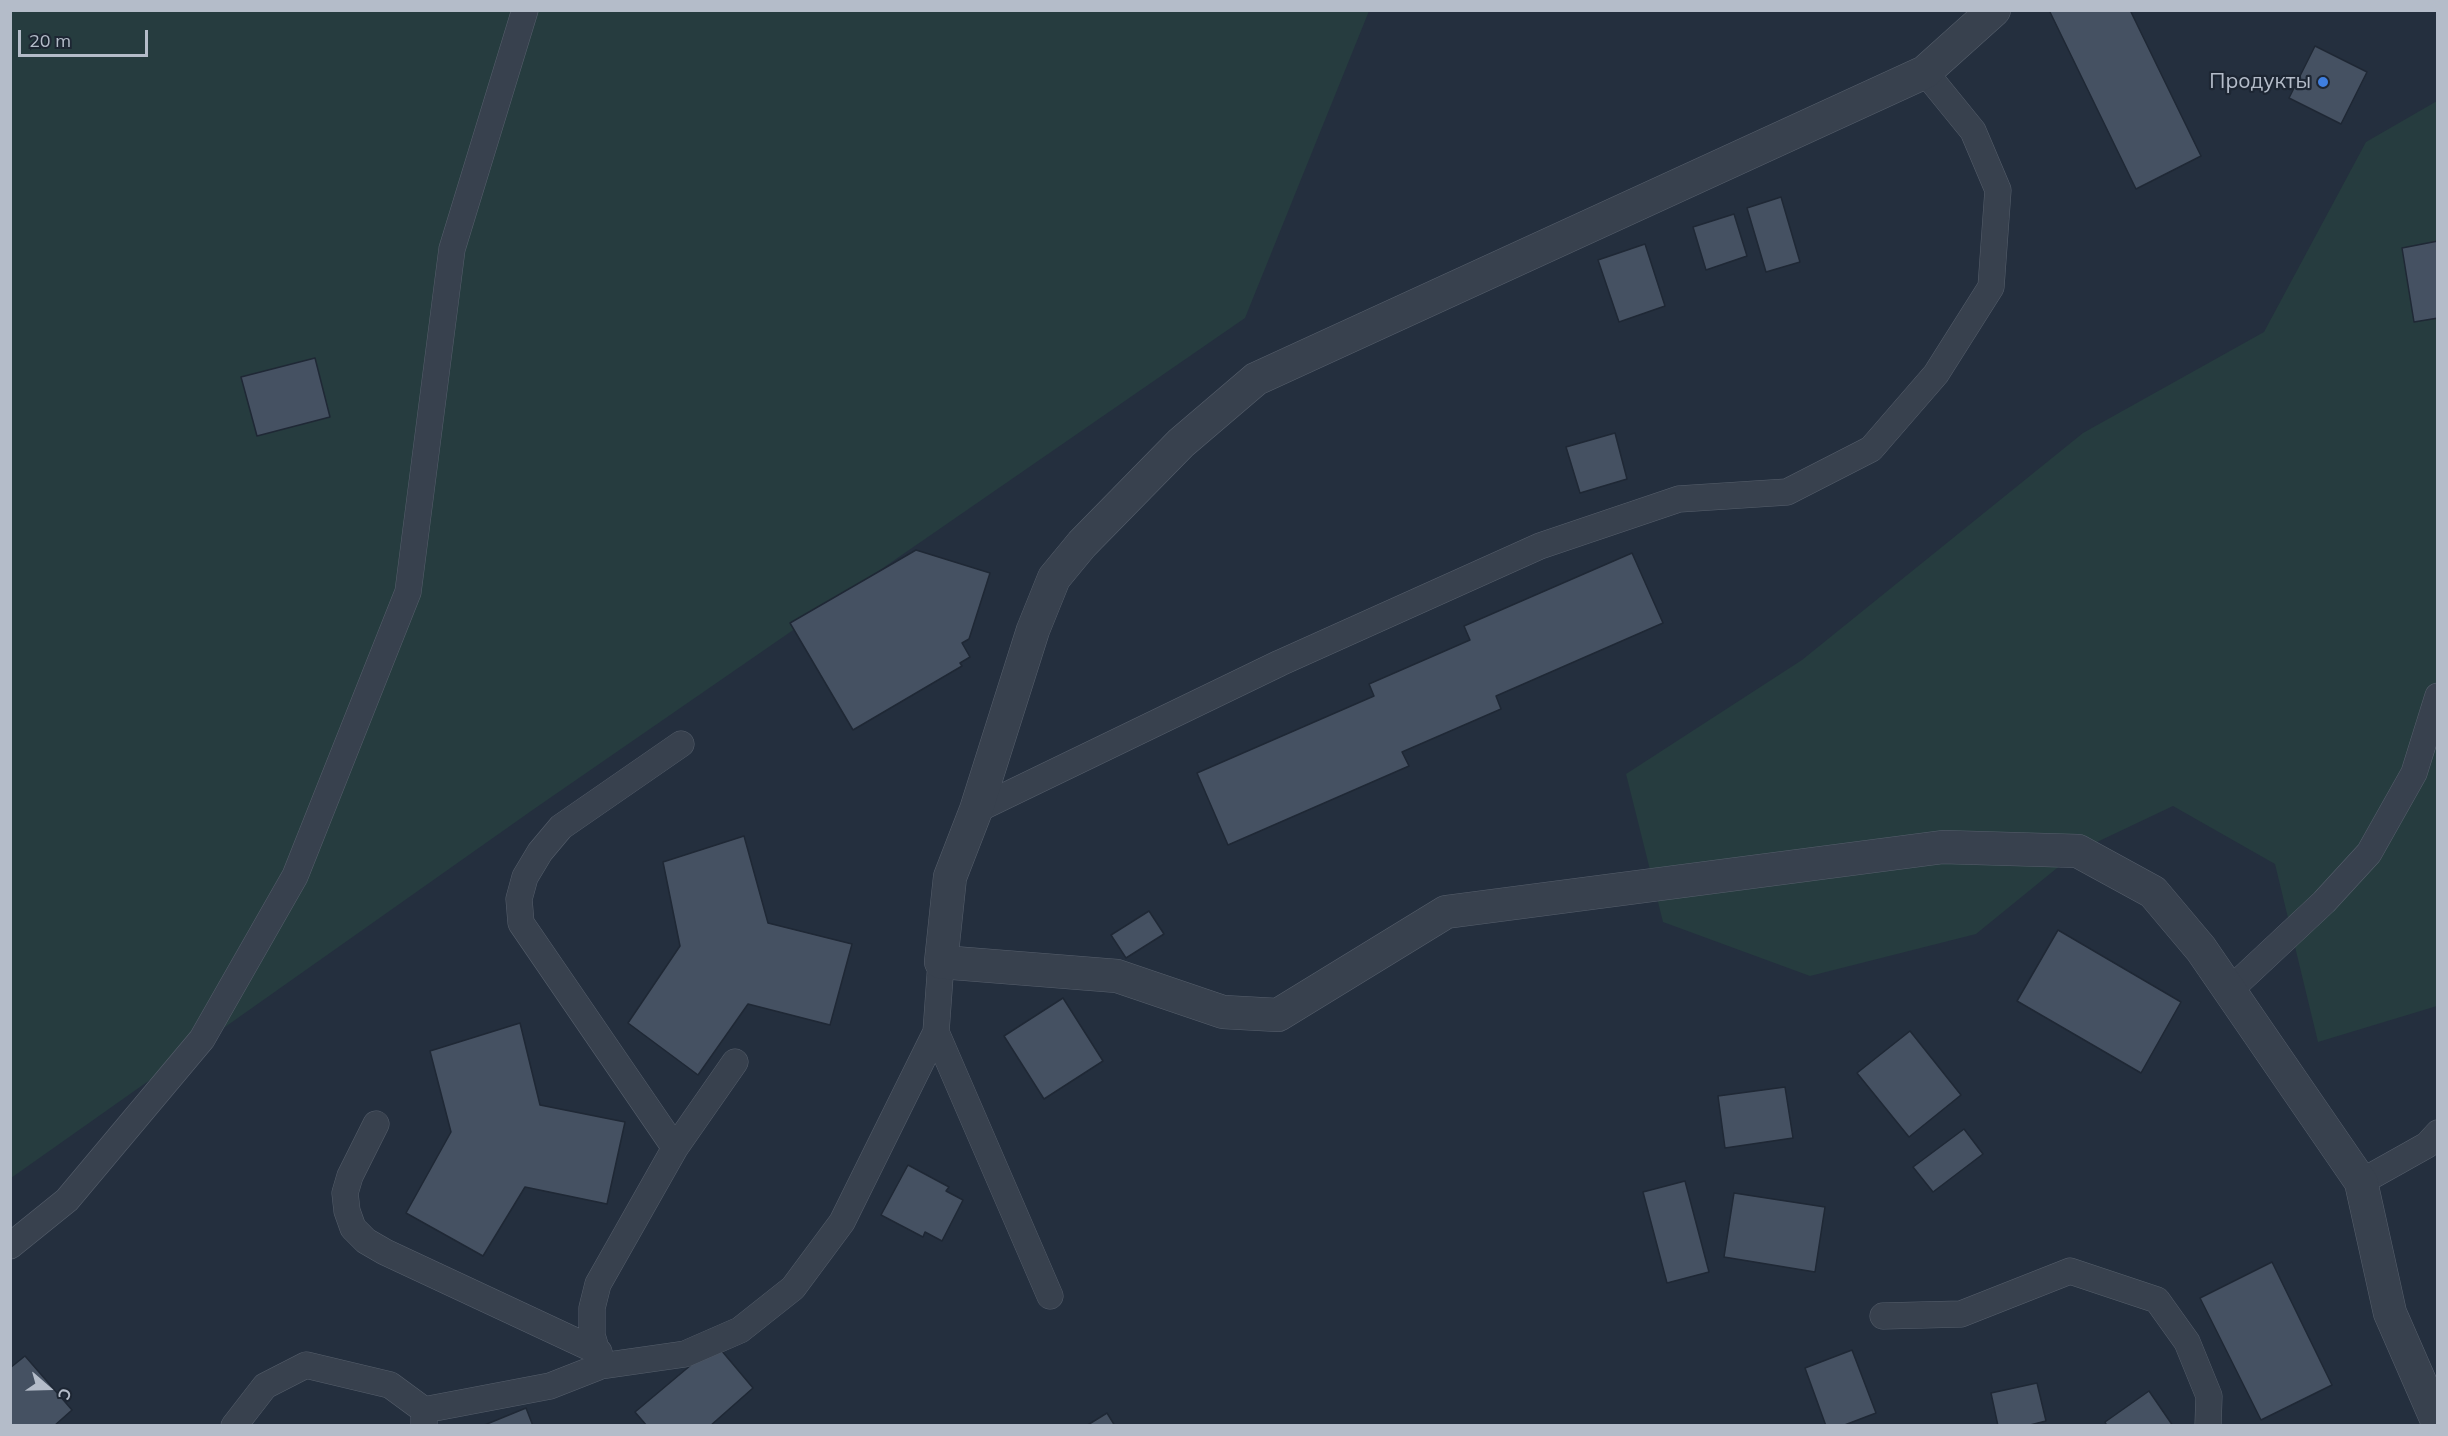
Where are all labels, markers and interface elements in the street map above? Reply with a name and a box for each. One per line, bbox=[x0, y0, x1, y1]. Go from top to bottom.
scale bar bbox=[21, 18, 152, 56]
text: 20 m bbox=[29, 29, 71, 52]
place label: Продукты bbox=[2209, 69, 2311, 95]
marker: Продукты bbox=[2316, 75, 2330, 89]
north arrow bbox=[18, 1358, 78, 1418]
text: С bbox=[54, 1386, 76, 1403]

